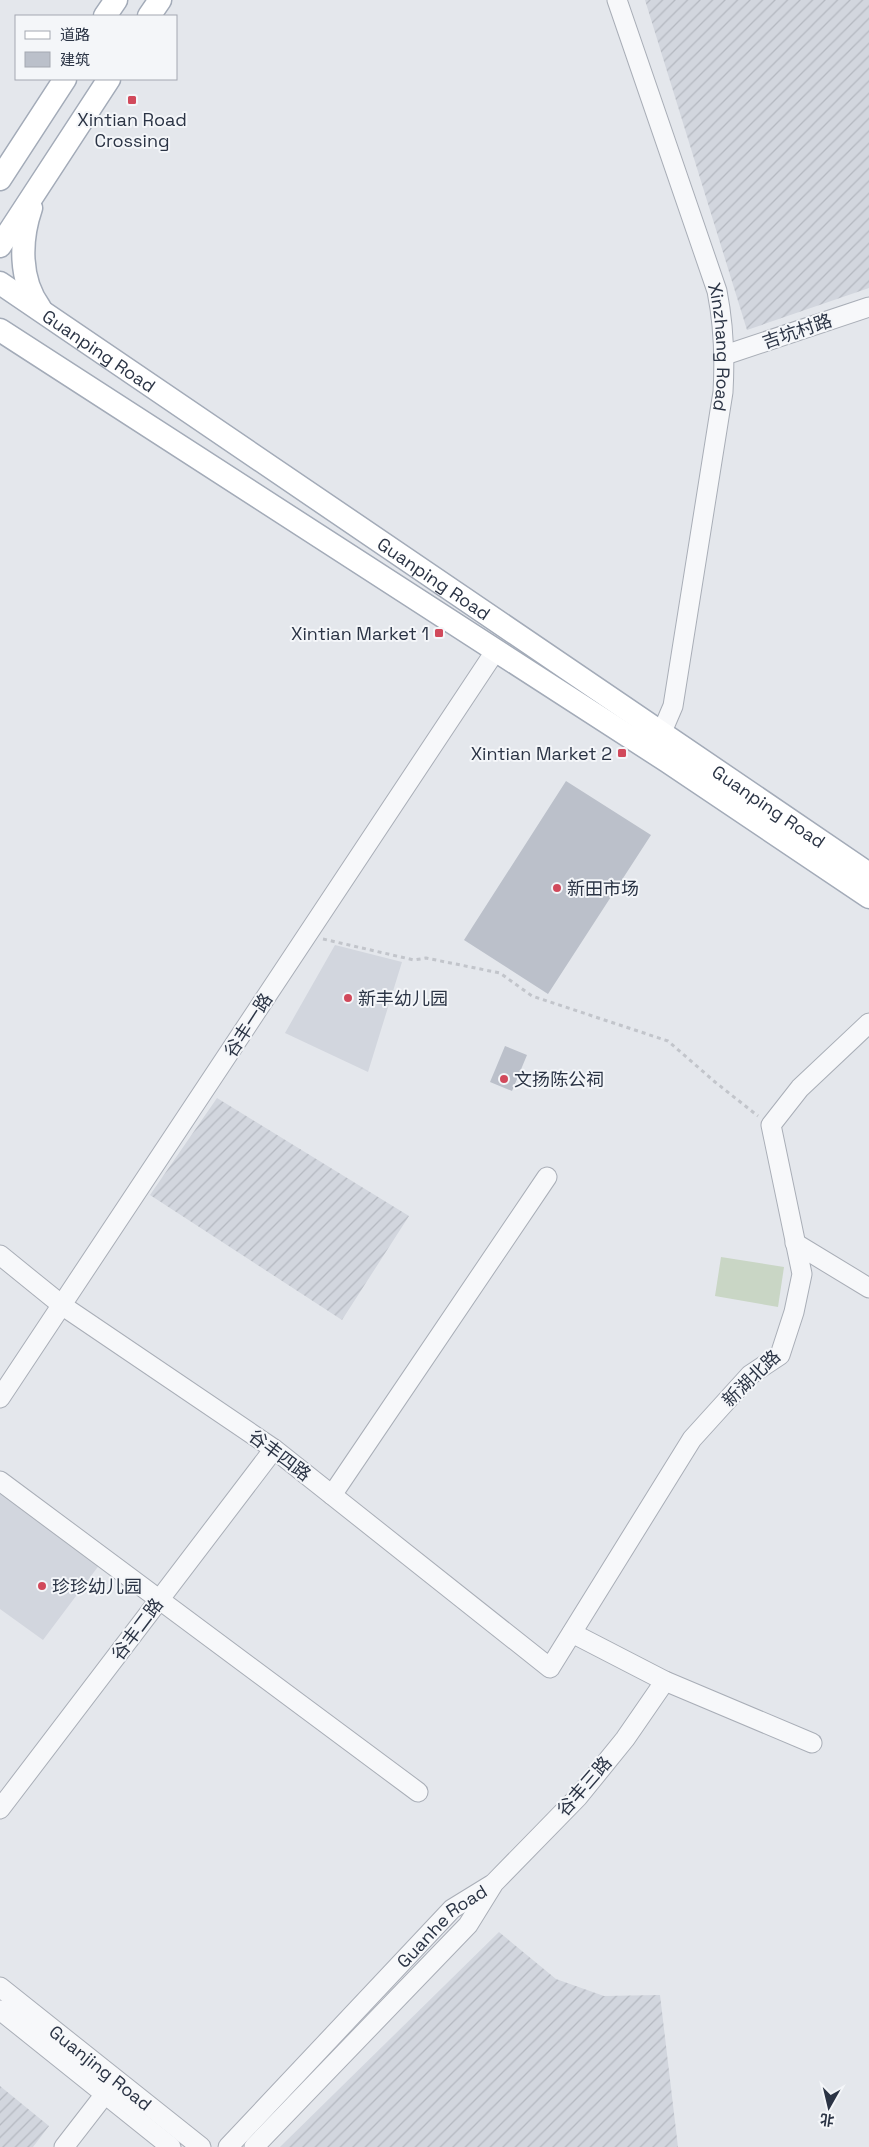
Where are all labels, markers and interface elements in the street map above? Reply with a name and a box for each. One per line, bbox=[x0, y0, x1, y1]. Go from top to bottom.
legend bbox=[15, 15, 178, 80]
text: 道路 bbox=[60, 25, 90, 44]
text: 建筑 bbox=[60, 50, 90, 69]
marker: Xintian Road Crossing bbox=[126, 94, 138, 106]
place label: Xintian Road Crossing bbox=[77, 108, 187, 152]
street label: Xinzhang Road bbox=[703, 279, 735, 413]
street label: Guanping Road bbox=[38, 304, 160, 397]
street label: 吉坑村路 bbox=[759, 308, 835, 354]
street label: Guanping Road bbox=[373, 532, 495, 625]
place label: Xintian Market 1 bbox=[291, 622, 429, 645]
marker: Xintian Market 1 bbox=[433, 627, 445, 639]
place label: Xintian Market 2 bbox=[471, 742, 612, 765]
marker: Xintian Market 2 bbox=[616, 747, 628, 759]
street label: Guanping Road bbox=[708, 759, 830, 853]
place label: 新田市场 bbox=[567, 877, 639, 900]
marker: 新田市场 bbox=[551, 882, 563, 894]
place label: 新丰幼儿园 bbox=[358, 987, 448, 1010]
street label: 谷丰一路 bbox=[219, 989, 277, 1061]
marker: 新丰幼儿园 bbox=[342, 992, 354, 1004]
place label: 文扬陈公祠 bbox=[514, 1068, 604, 1091]
marker: 文扬陈公祠 bbox=[498, 1073, 510, 1085]
street label: 新湖北路 bbox=[717, 1345, 785, 1411]
street label: 谷丰四路 bbox=[244, 1424, 316, 1486]
place label: 珍珍幼儿园 bbox=[52, 1575, 142, 1598]
marker: 珍珍幼儿园 bbox=[36, 1580, 48, 1592]
street label: 谷丰二路 bbox=[106, 1593, 168, 1665]
street label: 谷丰三路 bbox=[552, 1751, 616, 1821]
street label: Guanhe Road bbox=[391, 1879, 491, 1972]
street label: Guanjing Road bbox=[45, 2020, 157, 2115]
north arrow bbox=[804, 2082, 854, 2132]
text: 北 bbox=[819, 2110, 835, 2130]

